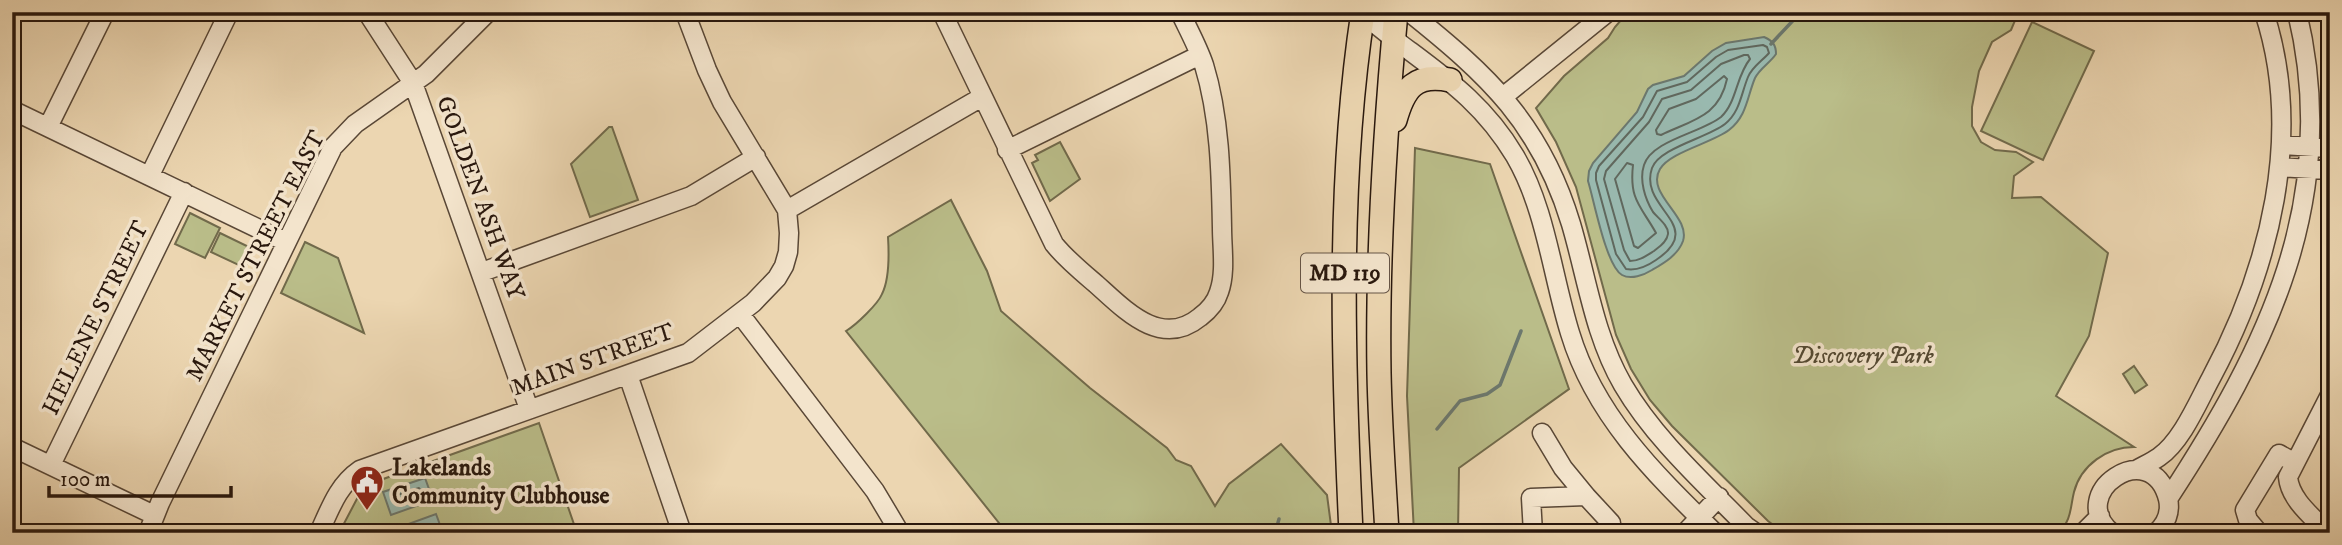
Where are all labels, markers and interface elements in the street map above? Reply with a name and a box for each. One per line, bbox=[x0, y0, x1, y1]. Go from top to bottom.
street label: GOLDEN ASH WAY bbox=[429, 92, 531, 305]
street label: MARKET STREET EAST bbox=[180, 126, 332, 386]
street label: HELENE STREET bbox=[36, 216, 156, 420]
road number: MD 119 bbox=[1301, 254, 1389, 292]
street label: MAIN STREET bbox=[508, 317, 678, 403]
park label: Discovery Park bbox=[1792, 341, 1934, 371]
place label: Lakelands Community Clubhouse bbox=[392, 453, 610, 511]
scale bar bbox=[49, 454, 231, 498]
public building icon: Lakelands Community Clubhouse bbox=[348, 463, 386, 512]
text: 100 m bbox=[60, 467, 111, 493]

